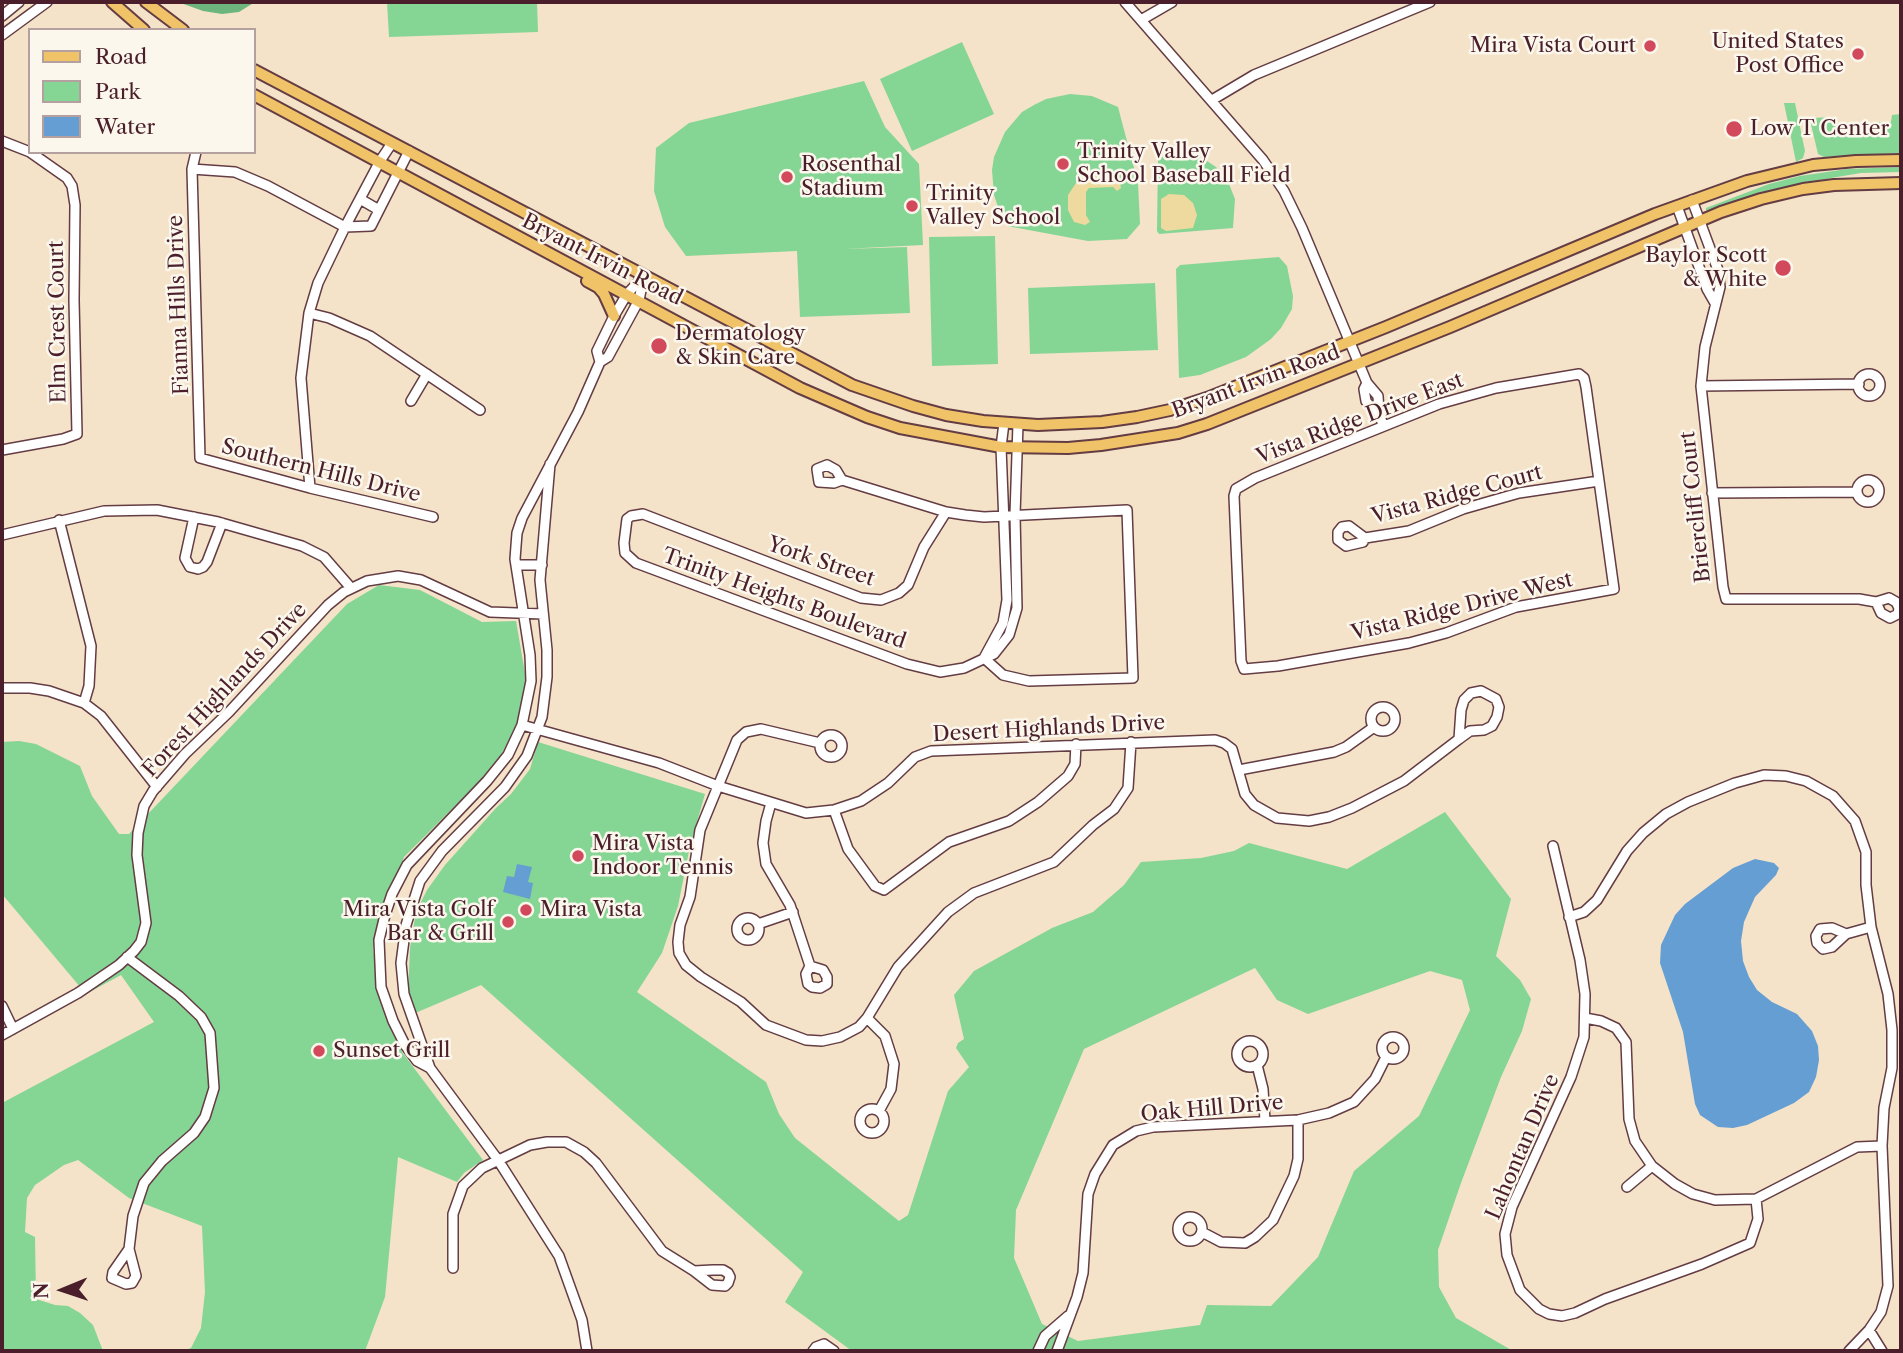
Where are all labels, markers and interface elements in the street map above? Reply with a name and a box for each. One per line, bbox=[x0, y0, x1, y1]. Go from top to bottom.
legend bbox=[28, 28, 256, 154]
place label: United States Post Office bbox=[1712, 29, 1844, 79]
place label: Mira Vista Court bbox=[1470, 33, 1636, 59]
marker: Mira Vista Court bbox=[1642, 38, 1658, 54]
text: Road bbox=[95, 44, 147, 69]
marker: United States Post Office bbox=[1850, 46, 1866, 62]
text: Park bbox=[95, 79, 141, 104]
text: Water bbox=[95, 114, 155, 139]
place label: Low T Center bbox=[1750, 116, 1889, 142]
marker: Low T Center bbox=[1724, 119, 1744, 139]
place label: Trinity Valley School Baseball Field bbox=[1077, 139, 1291, 189]
place label: Rosenthal Stadium bbox=[801, 152, 901, 202]
marker: Trinity Valley School Baseball Field bbox=[1055, 156, 1071, 172]
marker: Rosenthal Stadium bbox=[779, 169, 795, 185]
place label: Trinity Valley School bbox=[926, 181, 1060, 231]
marker: Trinity Valley School bbox=[904, 198, 920, 214]
street label: Bryant Irvin Road bbox=[517, 209, 687, 311]
street label: Fianna Hills Drive bbox=[163, 215, 195, 395]
street label: Elm Crest Court bbox=[44, 240, 72, 404]
place label: Baylor Scott & White bbox=[1645, 243, 1767, 293]
marker: Baylor Scott & White bbox=[1773, 258, 1793, 278]
place label: Dermatology & Skin Care bbox=[675, 321, 805, 371]
marker: Dermatology & Skin Care bbox=[649, 336, 669, 356]
street label: Bryant Irvin Road bbox=[1169, 340, 1343, 424]
street label: Vista Ridge Drive East bbox=[1253, 368, 1467, 470]
street label: Briercliff Court bbox=[1676, 430, 1716, 584]
street label: Southern Hills Drive bbox=[219, 434, 423, 508]
street label: Vista Ridge Court bbox=[1369, 460, 1545, 530]
street label: York Street bbox=[764, 532, 878, 592]
street label: Trinity Heights Boulevard bbox=[659, 543, 909, 655]
street label: Vista Ridge Drive West bbox=[1349, 567, 1575, 647]
street label: Forest Highlands Drive bbox=[138, 598, 312, 782]
street label: Desert Highlands Drive bbox=[932, 710, 1166, 748]
place label: Mira Vista Indoor Tennis bbox=[592, 831, 733, 881]
marker: Mira Vista Indoor Tennis bbox=[570, 848, 586, 864]
place label: Mira Vista Golf Bar & Grill bbox=[343, 897, 494, 947]
place label: Mira Vista bbox=[540, 897, 642, 923]
marker: Mira Vista bbox=[518, 902, 534, 918]
marker: Mira Vista Golf Bar & Grill bbox=[500, 914, 516, 930]
place label: Sunset Grill bbox=[333, 1038, 450, 1064]
marker: Sunset Grill bbox=[311, 1043, 327, 1059]
street label: Lahontan Drive bbox=[1481, 1070, 1565, 1224]
street label: Oak Hill Drive bbox=[1140, 1090, 1284, 1128]
north arrow bbox=[28, 1255, 98, 1325]
text: N bbox=[30, 1282, 53, 1299]

